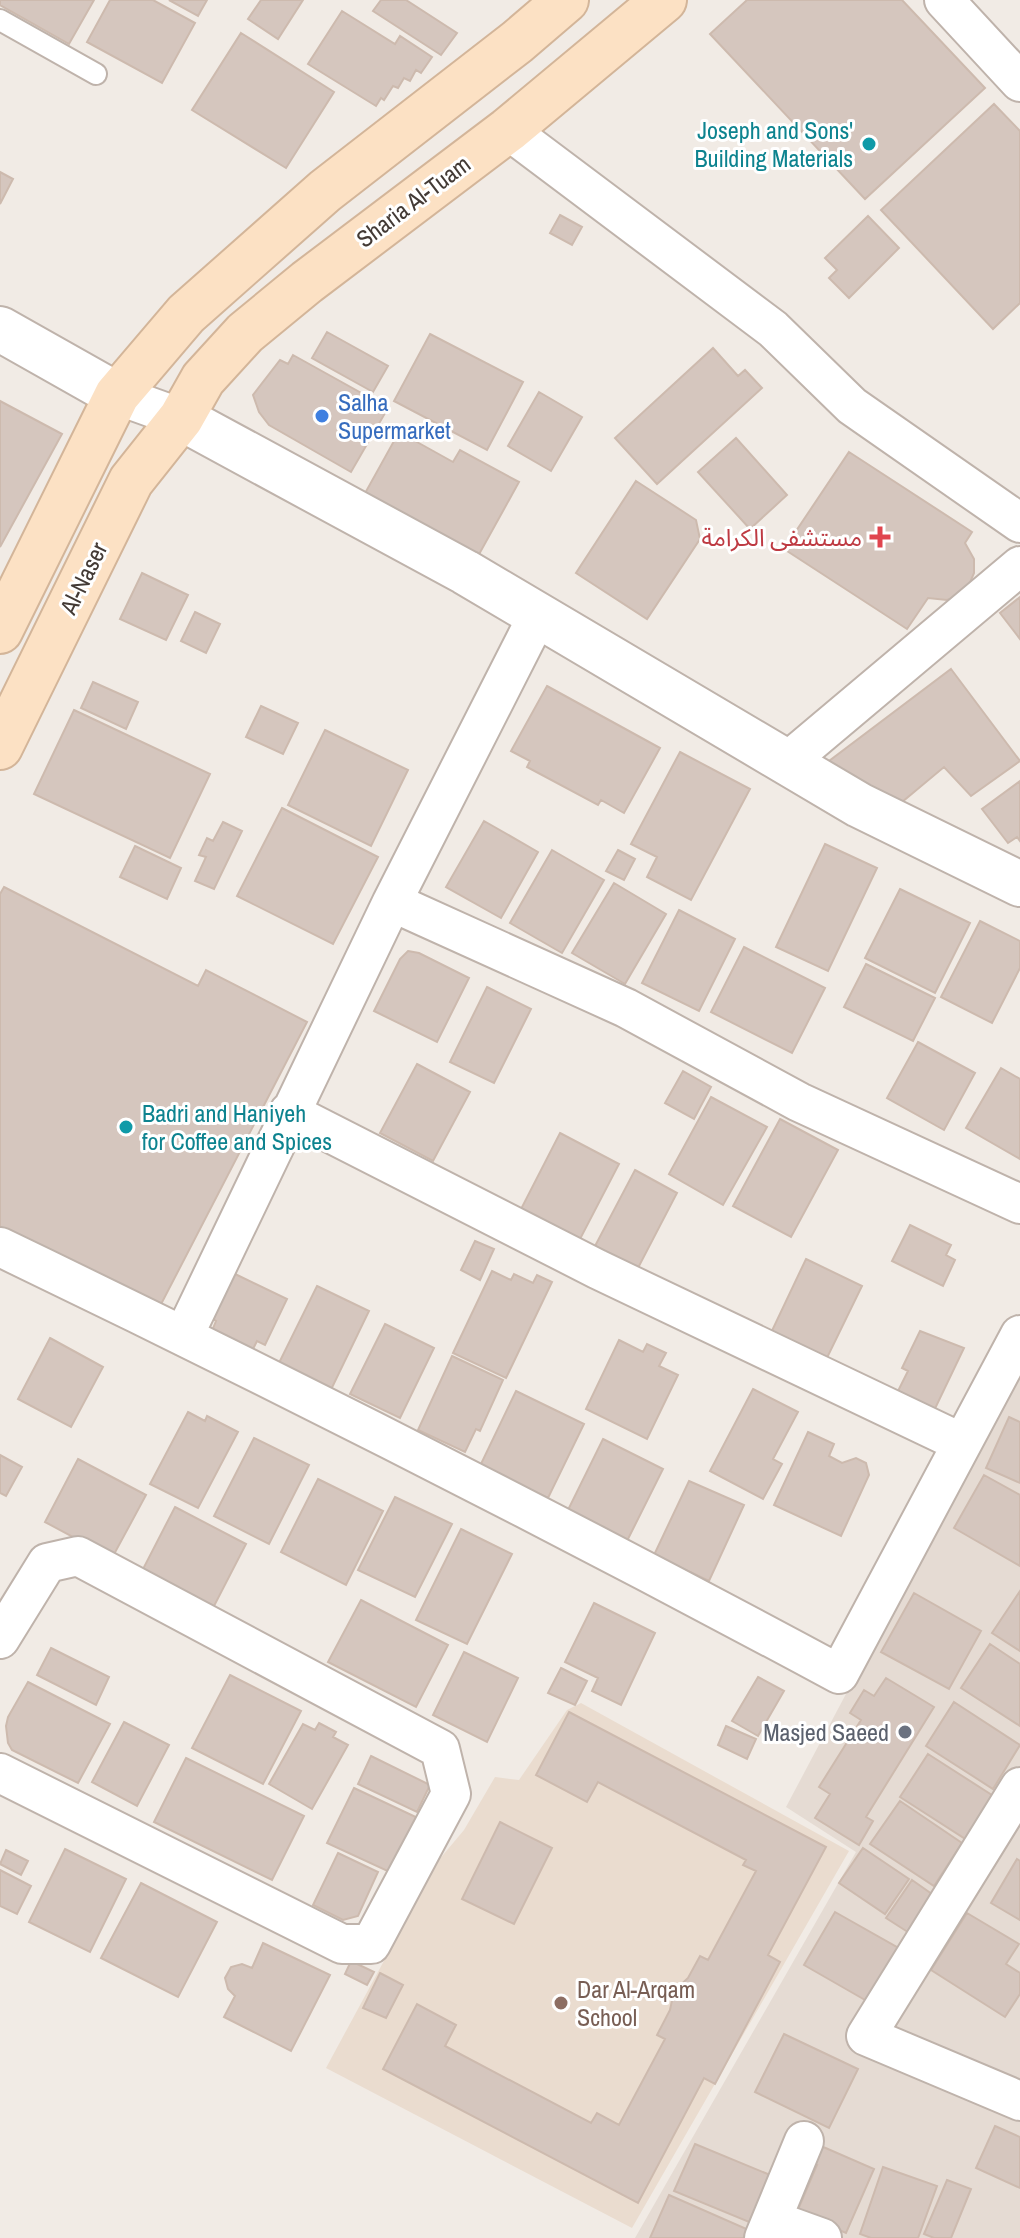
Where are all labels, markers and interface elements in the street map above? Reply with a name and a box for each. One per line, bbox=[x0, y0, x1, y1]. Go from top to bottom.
place label: Joseph and Sons' Building Materials bbox=[694, 114, 853, 174]
marker: Joseph and Sons' Building Materials bbox=[860, 135, 878, 153]
street label: Sharia Al-Tuam bbox=[349, 148, 477, 254]
place label: Salha Supermarket bbox=[338, 386, 451, 446]
marker: Salha Supermarket bbox=[313, 407, 331, 425]
place label: مستشفى الكرامة bbox=[702, 521, 862, 553]
marker: مستشفى الكرامة bbox=[869, 526, 891, 548]
street label: Al-Naser bbox=[51, 536, 114, 620]
place label: Badri and Haniyeh for Coffee and Spices bbox=[142, 1097, 332, 1157]
marker: Badri and Haniyeh for Coffee and Spices bbox=[117, 1118, 135, 1136]
place label: Masjed Saeed bbox=[763, 1716, 889, 1748]
marker: Masjed Saeed bbox=[896, 1723, 914, 1741]
place label: Dar Al-Arqam School bbox=[577, 1973, 695, 2033]
marker: Dar Al-Arqam School bbox=[552, 1994, 570, 2012]

